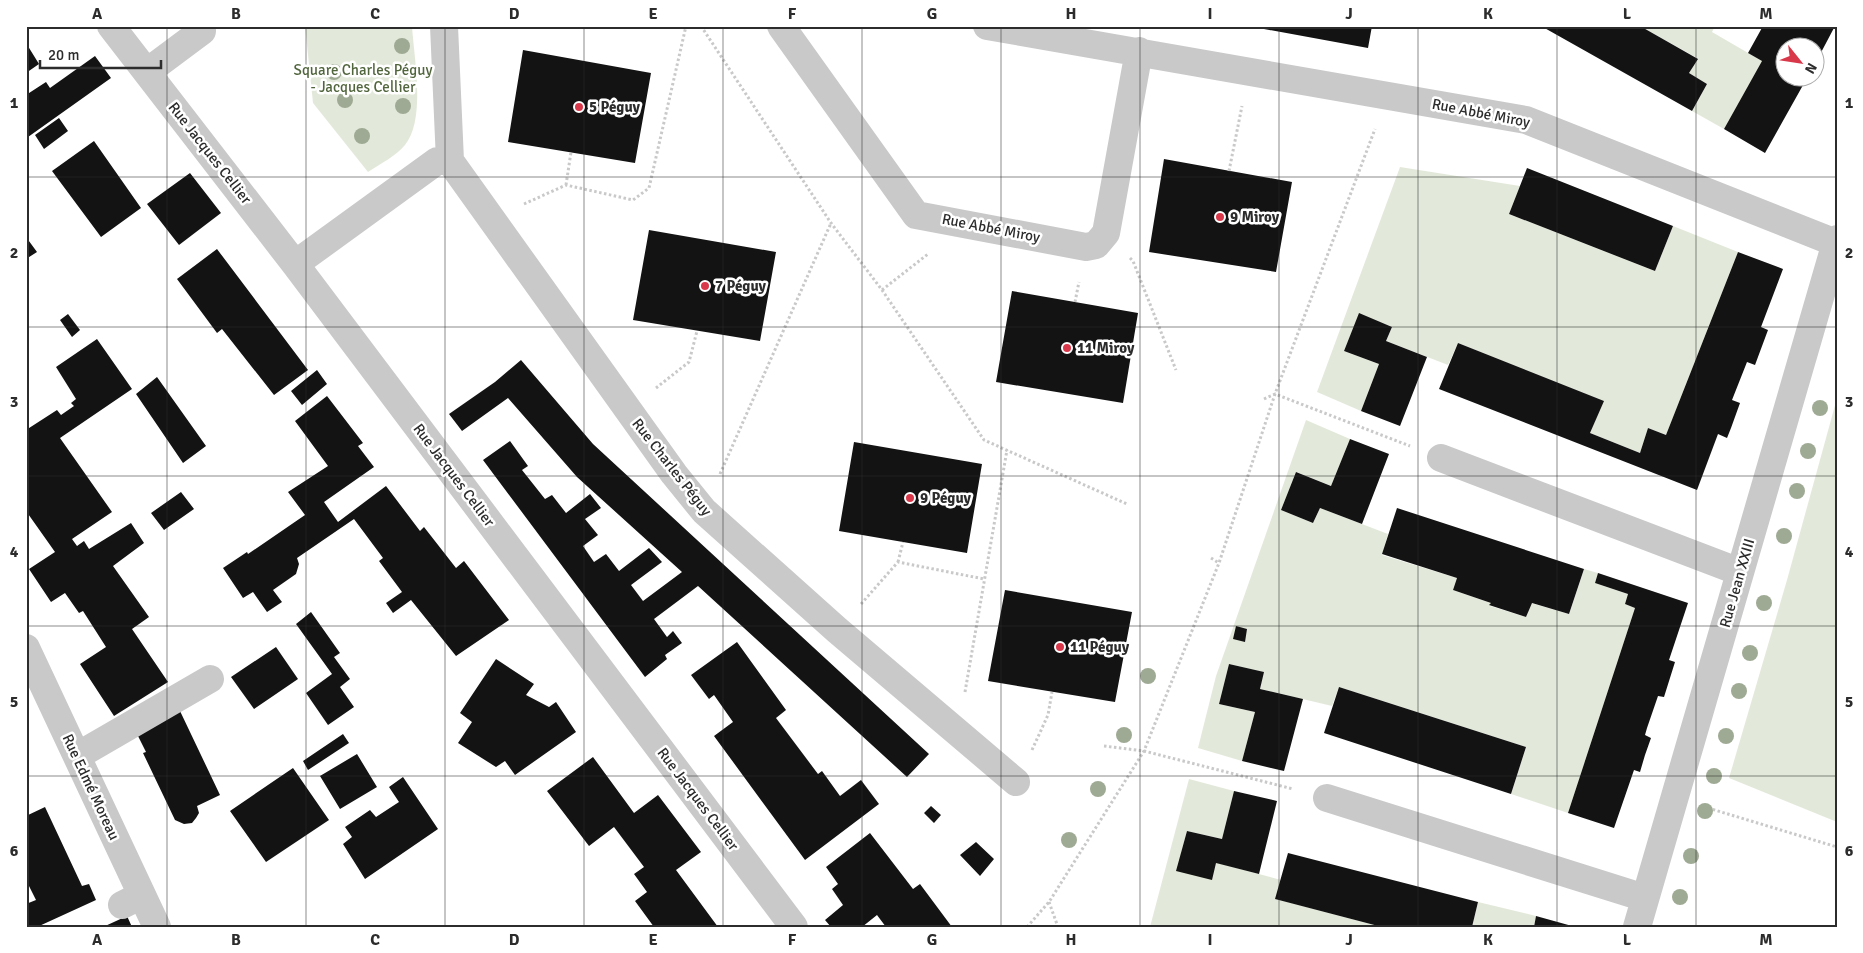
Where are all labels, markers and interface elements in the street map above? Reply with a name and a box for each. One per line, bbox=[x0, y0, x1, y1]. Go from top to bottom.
text: A bbox=[92, 4, 103, 24]
text: B bbox=[231, 4, 241, 24]
text: C bbox=[370, 4, 380, 24]
text: D bbox=[509, 4, 520, 24]
text: E bbox=[648, 4, 658, 24]
text: F bbox=[788, 4, 797, 24]
text: G bbox=[927, 4, 937, 24]
text: H bbox=[1066, 4, 1076, 24]
text: I bbox=[1207, 4, 1213, 24]
text: J bbox=[1345, 4, 1353, 24]
text: K bbox=[1483, 4, 1493, 24]
text: L bbox=[1623, 4, 1632, 24]
text: M bbox=[1759, 4, 1773, 24]
scale bar bbox=[40, 38, 161, 70]
north arrow bbox=[1776, 38, 1826, 88]
text: 20 m bbox=[48, 46, 79, 64]
text: N bbox=[1801, 60, 1821, 77]
park label: Square Charles Péguy - Jacques Cellier bbox=[294, 61, 432, 96]
text: 1 bbox=[10, 93, 19, 113]
text: 1 bbox=[1845, 93, 1854, 113]
street label: Rue Abbé Miroy bbox=[1430, 95, 1532, 131]
place label: 5 Péguy bbox=[589, 98, 641, 116]
street label: Rue Jacques Cellier bbox=[165, 99, 256, 208]
marker: 5 Péguy bbox=[573, 101, 585, 113]
place label: 9 Miroy bbox=[1230, 208, 1280, 226]
street label: Rue Abbé Miroy bbox=[940, 210, 1042, 246]
marker: 9 Miroy bbox=[1214, 211, 1226, 223]
text: 2 bbox=[10, 243, 18, 263]
text: 2 bbox=[1845, 243, 1853, 263]
place label: 7 Péguy bbox=[715, 277, 767, 295]
marker: 7 Péguy bbox=[699, 280, 711, 292]
place label: 11 Miroy bbox=[1077, 339, 1135, 357]
marker: 11 Miroy bbox=[1061, 342, 1073, 354]
text: 3 bbox=[10, 392, 18, 412]
text: 3 bbox=[1845, 392, 1853, 412]
street label: Rue Charles Péguy bbox=[628, 415, 716, 519]
street label: Rue Jacques Cellier bbox=[409, 420, 499, 530]
place label: 9 Péguy bbox=[920, 489, 972, 507]
marker: 9 Péguy bbox=[904, 492, 916, 504]
street label: Rue Jean XXIII bbox=[1716, 536, 1758, 630]
text: 4 bbox=[10, 542, 19, 562]
text: 4 bbox=[1845, 542, 1854, 562]
place label: 11 Péguy bbox=[1070, 638, 1130, 656]
marker: 11 Péguy bbox=[1054, 641, 1066, 653]
text: 5 bbox=[10, 692, 18, 712]
text: 5 bbox=[1845, 692, 1853, 712]
street label: Rue Edmé Moreau bbox=[59, 731, 123, 843]
street label: Rue Jacques Cellier bbox=[653, 744, 743, 854]
text: 6 bbox=[10, 841, 19, 861]
text: 6 bbox=[1845, 841, 1854, 861]
text: A bbox=[92, 930, 103, 950]
text: B bbox=[231, 930, 241, 950]
text: C bbox=[370, 930, 380, 950]
text: D bbox=[509, 930, 520, 950]
text: E bbox=[648, 930, 658, 950]
text: F bbox=[788, 930, 797, 950]
text: G bbox=[927, 930, 937, 950]
text: H bbox=[1066, 930, 1076, 950]
text: I bbox=[1207, 930, 1213, 950]
text: J bbox=[1345, 930, 1353, 950]
text: K bbox=[1483, 930, 1493, 950]
text: L bbox=[1623, 930, 1632, 950]
text: M bbox=[1759, 930, 1773, 950]

